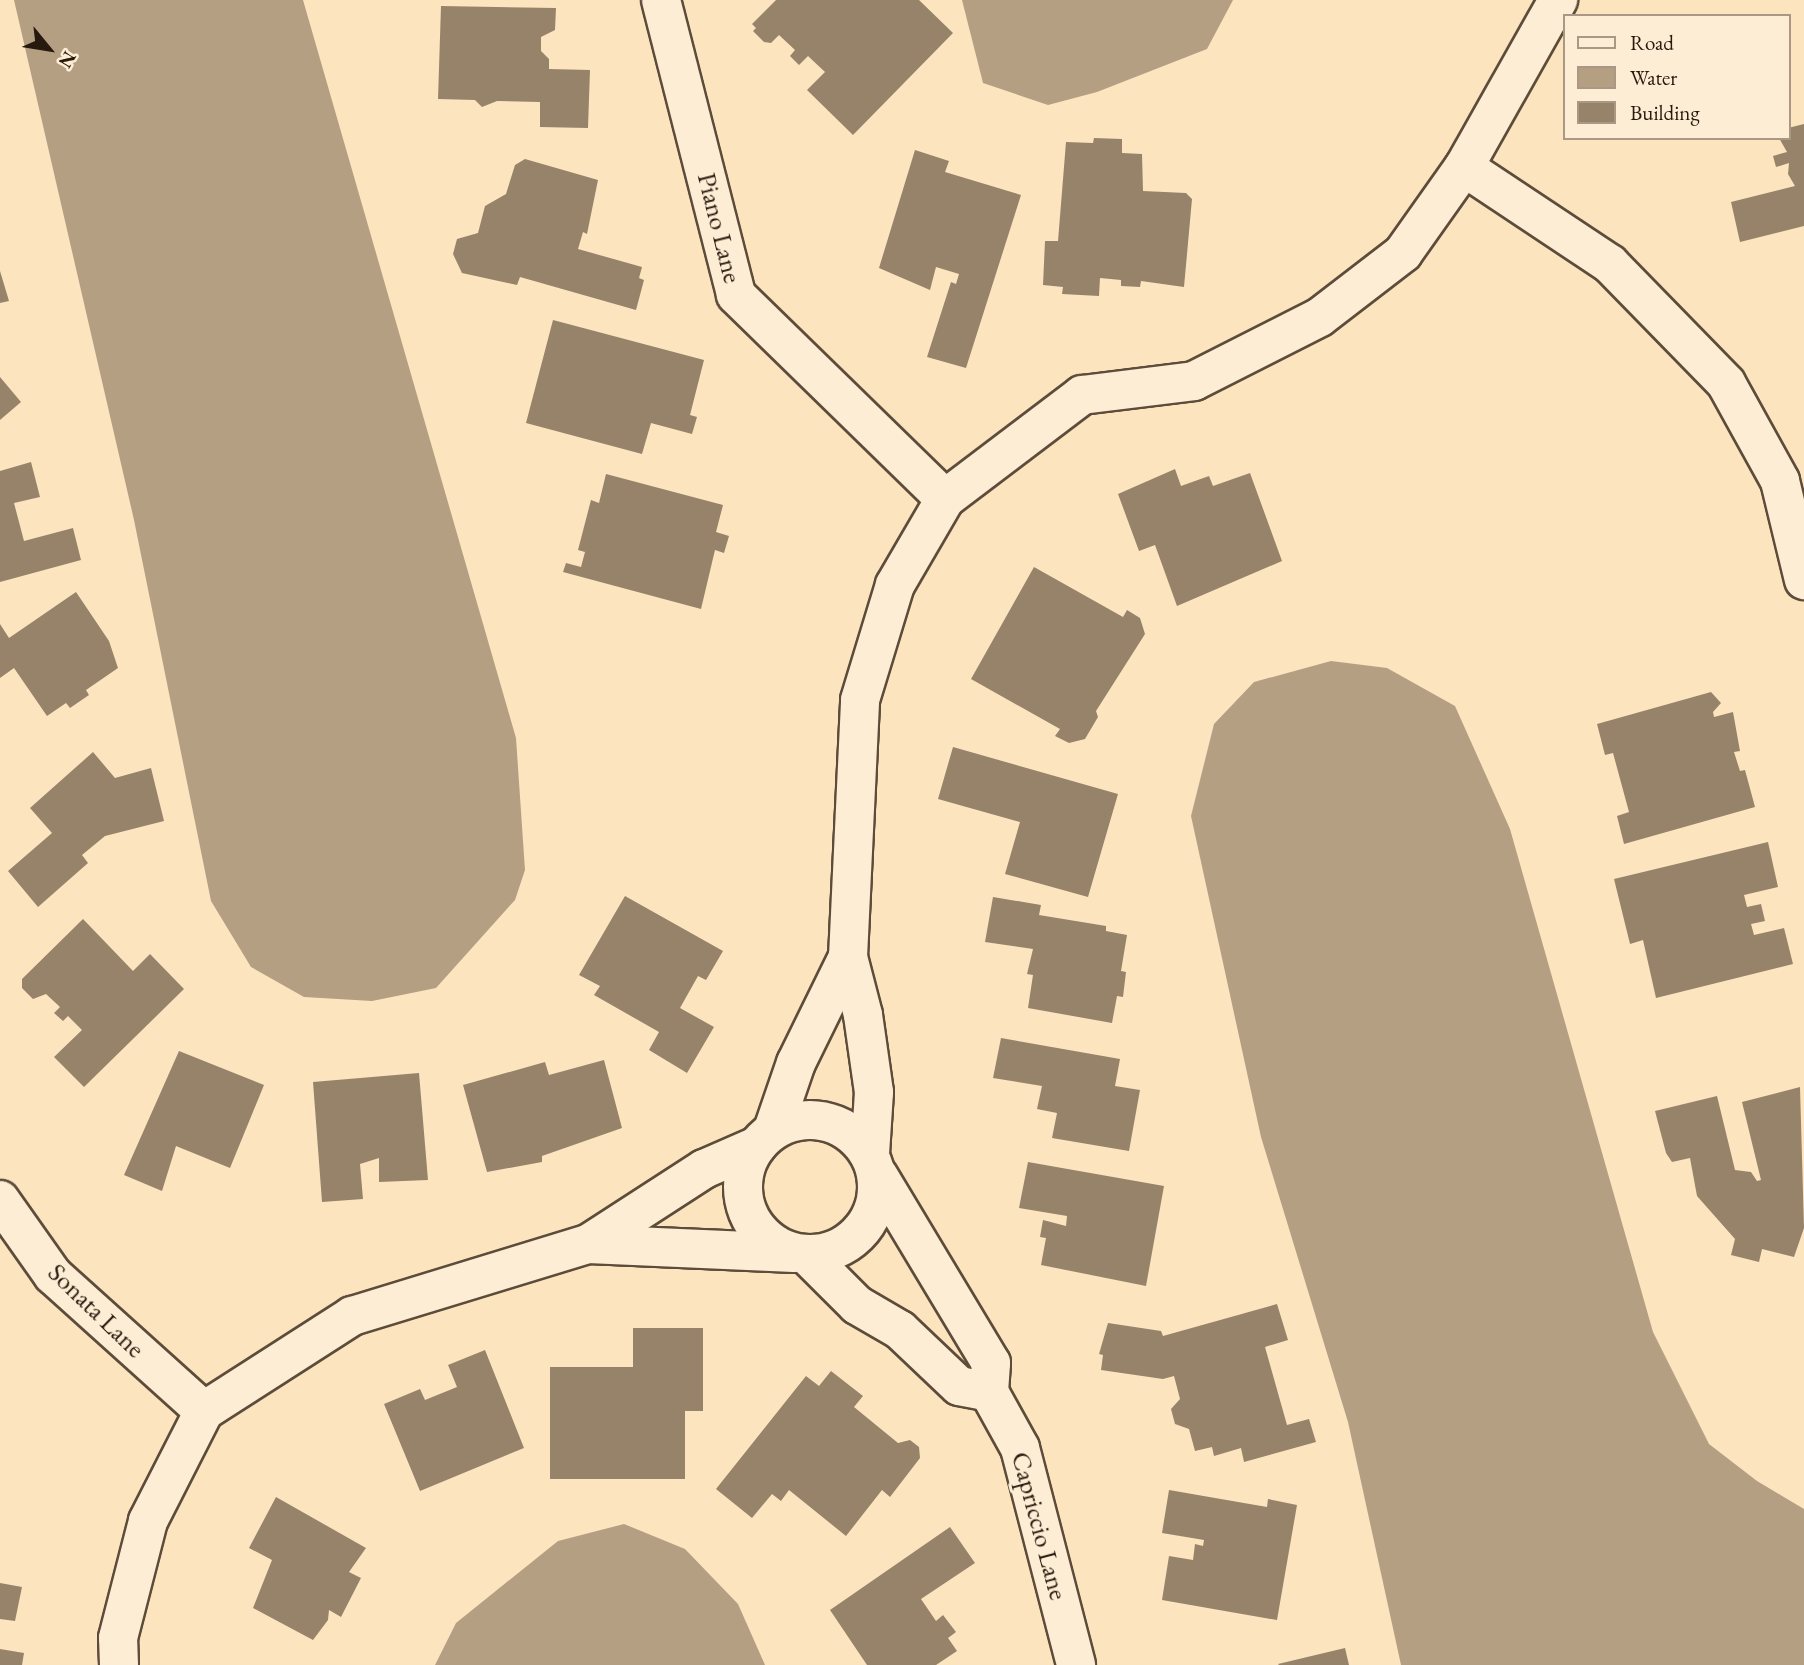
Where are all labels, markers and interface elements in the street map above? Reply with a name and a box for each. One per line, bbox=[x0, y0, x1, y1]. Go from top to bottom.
north arrow bbox=[14, 14, 84, 84]
legend bbox=[1562, 14, 1790, 140]
text: Road bbox=[1630, 29, 1674, 56]
text: N bbox=[53, 47, 82, 73]
text: Water bbox=[1630, 64, 1677, 91]
text: Building bbox=[1630, 99, 1700, 126]
street label: Piano Lane bbox=[690, 170, 748, 286]
street label: Sonata Lane bbox=[41, 1257, 151, 1365]
street label: Capriccio Lane bbox=[1004, 1449, 1074, 1603]

